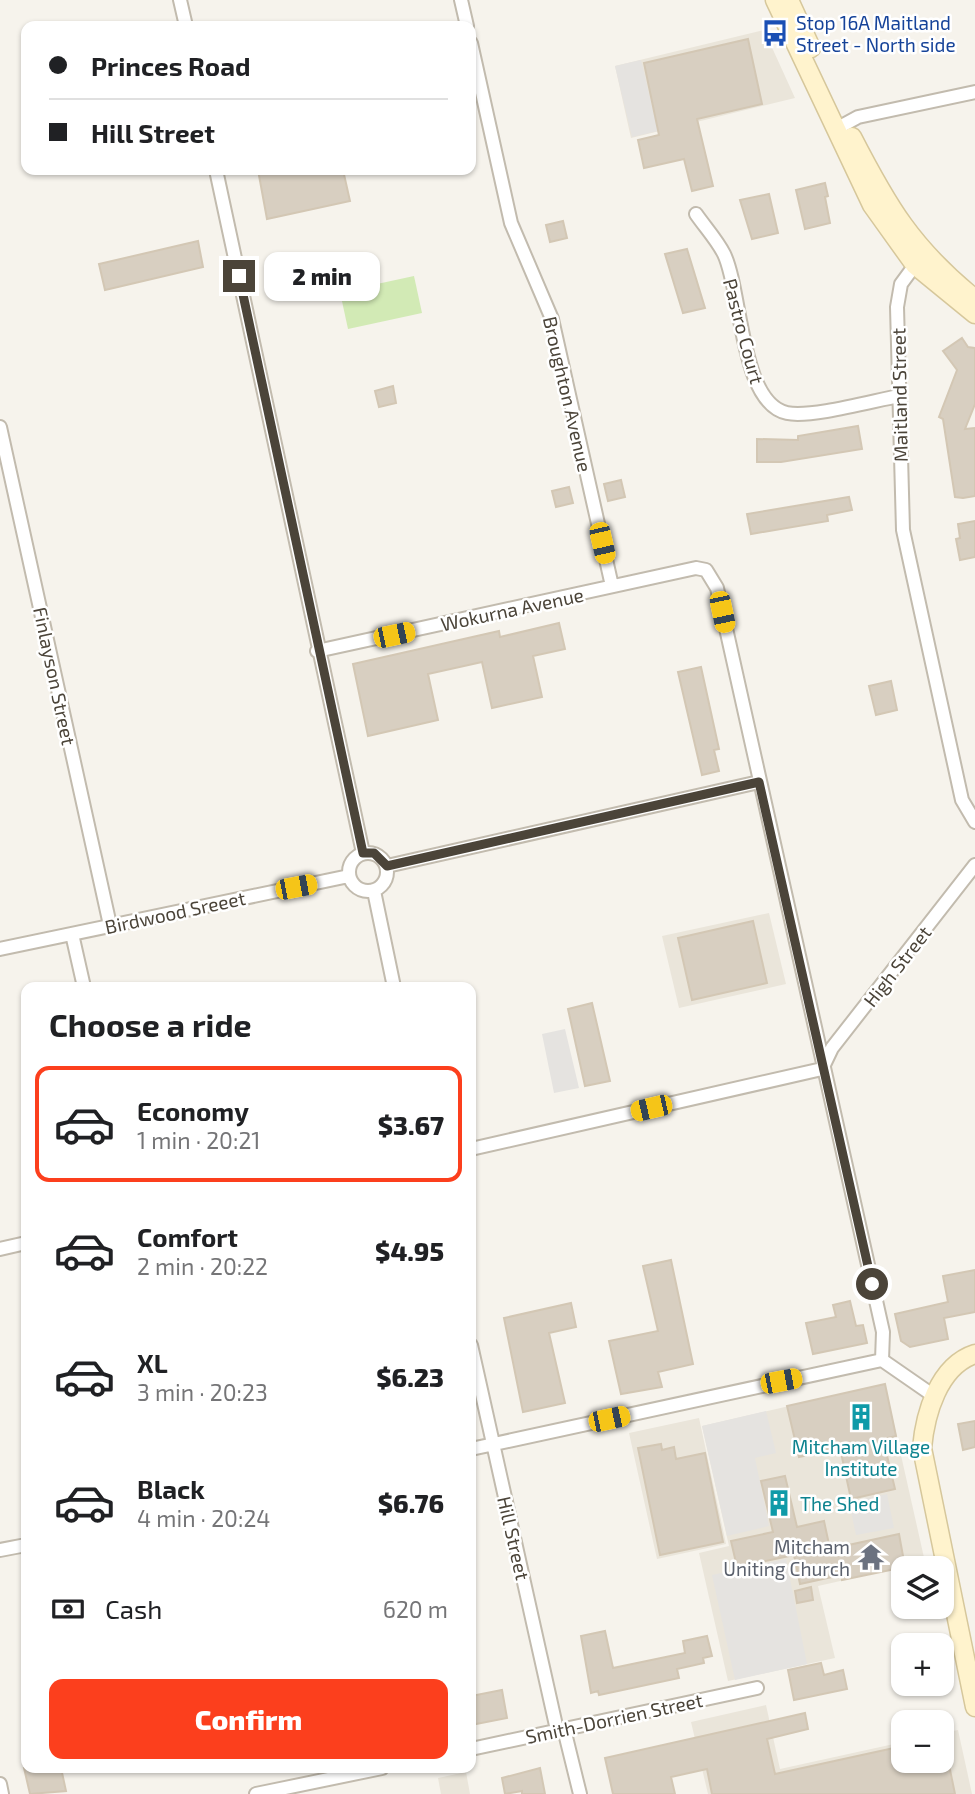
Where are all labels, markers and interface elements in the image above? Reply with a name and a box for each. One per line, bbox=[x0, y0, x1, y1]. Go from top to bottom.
place label: Stop 16A Maitland Street - North side bbox=[796, 11, 956, 56]
bus stop icon: Stop 16A Maitland Street - North side bbox=[760, 18, 790, 48]
text: Princes Road bbox=[91, 50, 250, 81]
text: Hill Street bbox=[91, 117, 215, 148]
callout: 2 min bbox=[264, 252, 379, 300]
route end bbox=[223, 260, 255, 292]
text: 2 min bbox=[292, 262, 352, 290]
street label: Pastro Court bbox=[719, 276, 769, 386]
street label: Broughton Avenue bbox=[539, 314, 597, 474]
street label: Maitland Street bbox=[886, 328, 912, 462]
car bbox=[588, 520, 617, 566]
street label: Wokurna Avenue bbox=[438, 583, 586, 635]
car bbox=[708, 589, 737, 635]
street label: Finlayson Street bbox=[29, 605, 81, 747]
car bbox=[372, 620, 417, 650]
car bbox=[274, 873, 319, 901]
street label: Birdwood Sreeet bbox=[103, 886, 247, 938]
street label: High Street bbox=[858, 921, 936, 1011]
text: Choose a ride bbox=[49, 1005, 252, 1043]
icon: car bbox=[53, 1093, 116, 1156]
car bbox=[629, 1093, 674, 1123]
text: Economy bbox=[137, 1095, 249, 1126]
text: $3.67 bbox=[378, 1109, 444, 1140]
text: 1 min · 20:21 bbox=[137, 1126, 261, 1154]
icon: car bbox=[53, 1219, 116, 1282]
text: Comfort bbox=[137, 1221, 238, 1252]
text: $4.95 bbox=[375, 1235, 444, 1266]
text: 2 min · 20:22 bbox=[137, 1252, 268, 1280]
route start bbox=[856, 1268, 888, 1300]
icon: car bbox=[53, 1345, 116, 1408]
text: XL bbox=[137, 1347, 168, 1378]
text: $6.23 bbox=[376, 1361, 444, 1392]
car bbox=[759, 1367, 804, 1395]
text: 3 min · 20:23 bbox=[137, 1378, 268, 1406]
building icon: Mitcham Village Institute bbox=[846, 1402, 876, 1432]
car bbox=[587, 1404, 632, 1434]
place label: Mitcham Village Institute bbox=[792, 1435, 930, 1480]
icon: car bbox=[53, 1471, 116, 1534]
text: Black bbox=[137, 1473, 205, 1504]
text: $6.76 bbox=[378, 1487, 444, 1518]
building icon: The Shed bbox=[764, 1488, 794, 1518]
place label: The Shed bbox=[800, 1492, 879, 1515]
street label: Hill Street bbox=[493, 1494, 535, 1582]
text: 4 min · 20:24 bbox=[137, 1504, 270, 1532]
place label: Mitcham Uniting Church bbox=[723, 1535, 850, 1580]
temple icon: Mitcham Uniting Church bbox=[856, 1542, 886, 1572]
map controls bbox=[891, 1556, 954, 1773]
button: layers bbox=[891, 1556, 954, 1619]
icon: cash bbox=[49, 1590, 87, 1628]
text: Cash bbox=[105, 1593, 162, 1624]
text: 620 m bbox=[383, 1595, 448, 1623]
button: + bbox=[891, 1633, 954, 1696]
button: Confirm bbox=[49, 1679, 448, 1759]
street label: Smith-Dorrien Street bbox=[523, 1688, 705, 1748]
button: − bbox=[891, 1710, 954, 1773]

